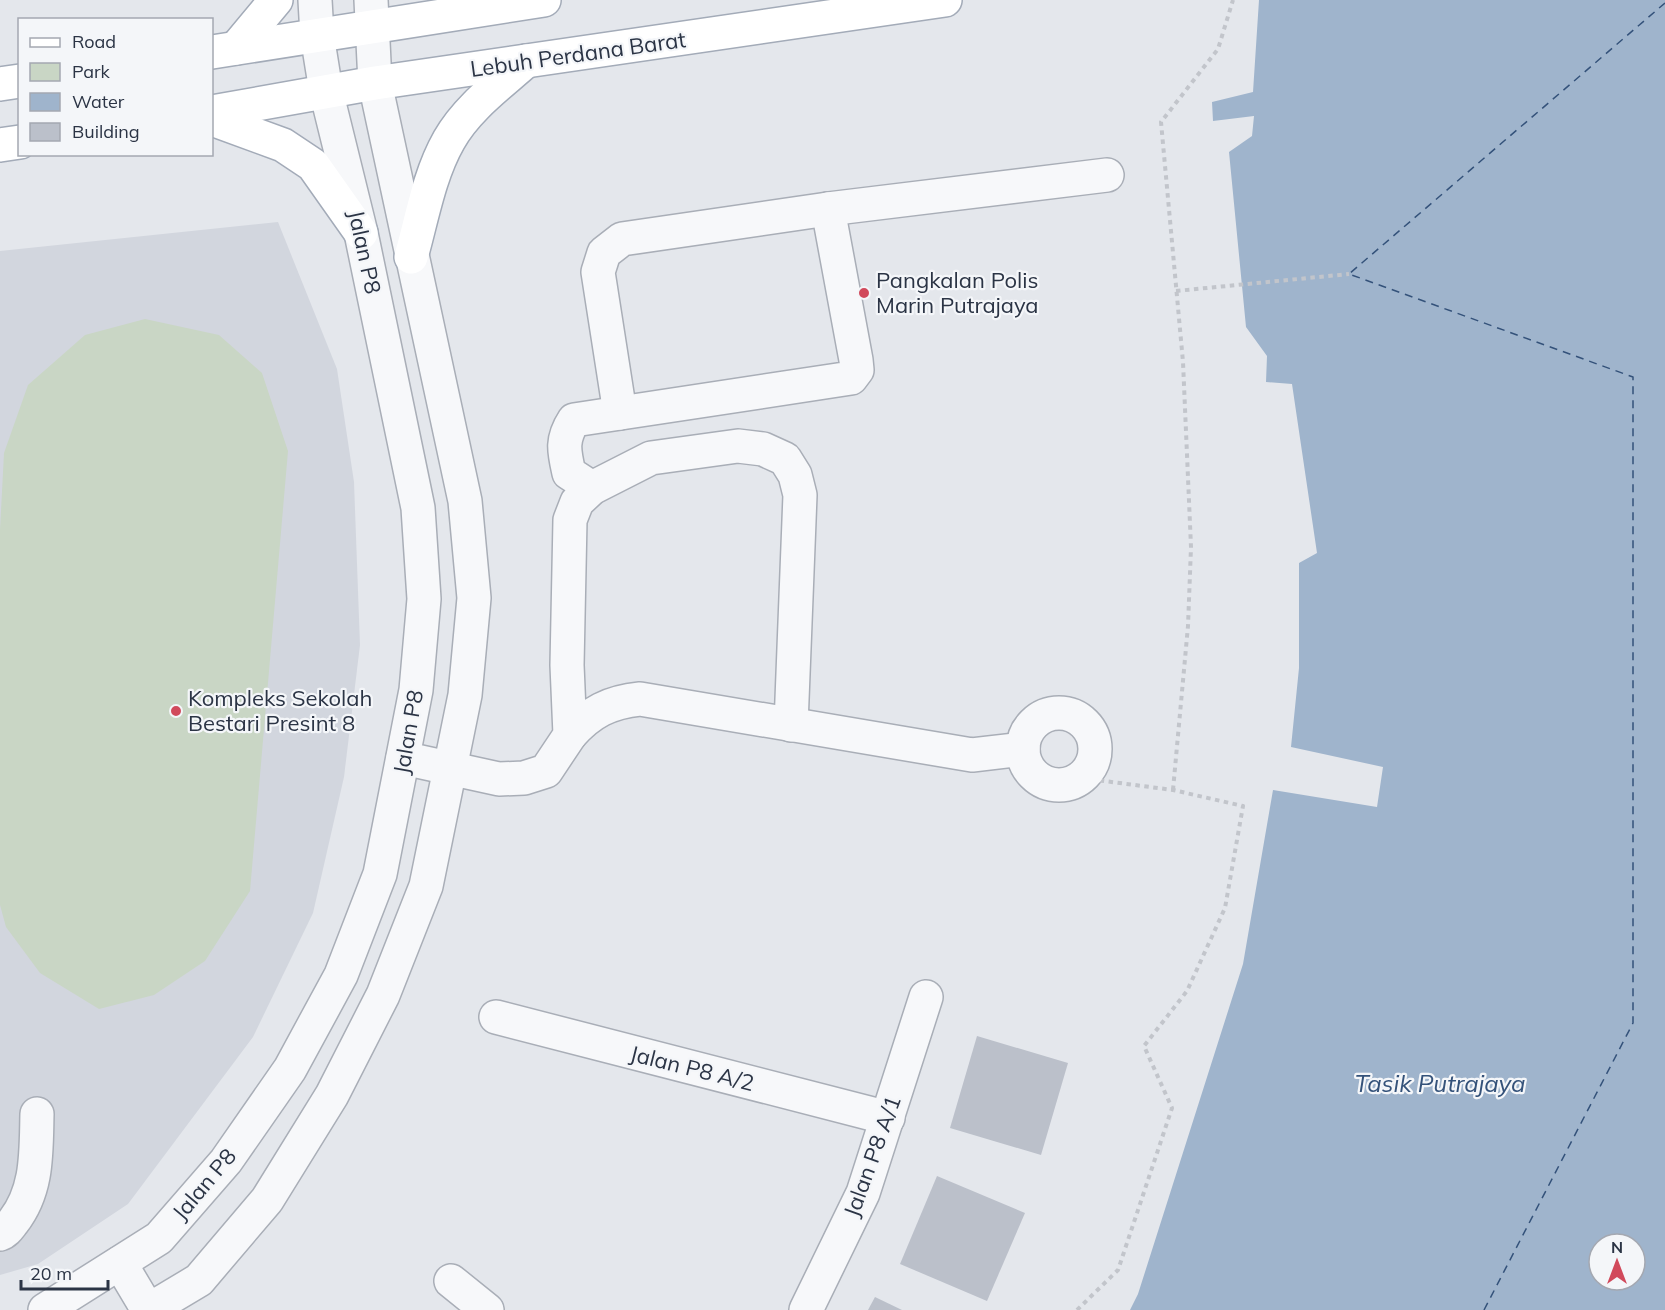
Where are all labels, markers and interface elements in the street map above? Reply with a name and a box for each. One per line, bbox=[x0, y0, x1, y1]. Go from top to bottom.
legend bbox=[18, 18, 213, 156]
street label: Lebuh Perdana Barat bbox=[469, 25, 688, 83]
text: Road bbox=[72, 30, 116, 53]
text: Park bbox=[72, 60, 111, 83]
text: Water bbox=[72, 90, 125, 113]
text: Building bbox=[72, 120, 140, 143]
street label: Jalan P8 bbox=[342, 208, 388, 296]
place label: Pangkalan Polis Marin Putrajaya bbox=[876, 266, 1039, 319]
marker: Pangkalan Polis Marin Putrajaya bbox=[857, 286, 871, 300]
place label: Kompleks Sekolah Bestari Presint 8 bbox=[188, 684, 372, 737]
street label: Jalan P8 bbox=[387, 688, 429, 776]
marker: Kompleks Sekolah Bestari Presint 8 bbox=[169, 704, 183, 718]
street label: Jalan P8 A/2 bbox=[627, 1039, 757, 1097]
water label: Tasik Putrajaya bbox=[1355, 1068, 1525, 1098]
street label: Jalan P8 A/1 bbox=[837, 1091, 907, 1221]
street label: Jalan P8 bbox=[166, 1142, 242, 1226]
north arrow bbox=[1587, 1232, 1647, 1292]
text: N bbox=[1611, 1237, 1623, 1257]
scale bar bbox=[21, 1253, 108, 1291]
text: 20 m bbox=[30, 1262, 72, 1285]

